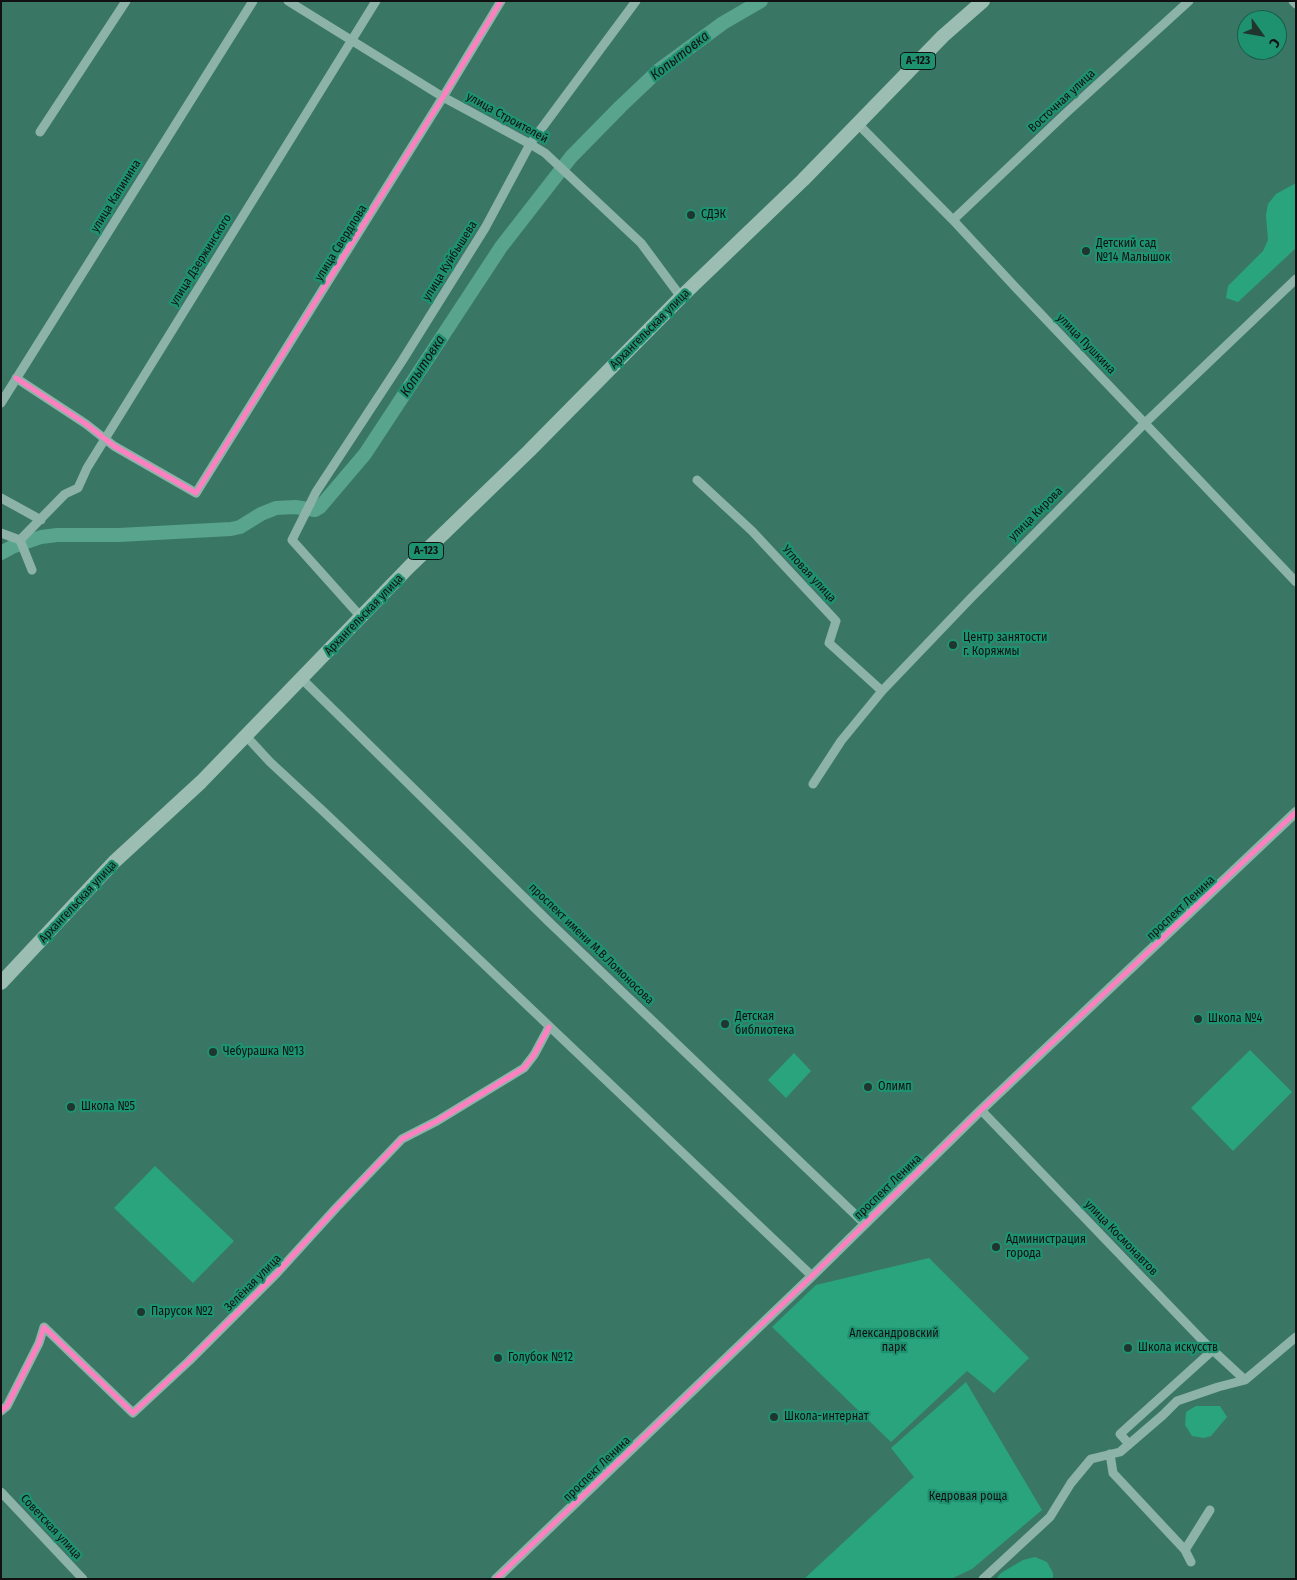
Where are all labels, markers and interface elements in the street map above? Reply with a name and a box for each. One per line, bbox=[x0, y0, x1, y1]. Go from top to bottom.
north arrow bbox=[1237, 10, 1287, 60]
water label: Копытовка bbox=[647, 28, 713, 84]
text: С bbox=[1265, 35, 1283, 50]
road number: А-123 bbox=[900, 52, 936, 70]
street label: Восточная улица bbox=[1026, 66, 1098, 136]
street label: улица Строителей bbox=[464, 90, 550, 146]
street label: улица Калинина bbox=[88, 157, 144, 235]
street label: улица Свердлова bbox=[312, 202, 370, 284]
place label: СДЭК bbox=[701, 208, 726, 222]
marker: СДЭК bbox=[685, 209, 697, 221]
street label: улица Дзержинского bbox=[167, 212, 235, 308]
street label: улица Куйбышева bbox=[420, 218, 480, 304]
place label: Детский сад №14 Малышок bbox=[1096, 237, 1170, 265]
marker: Детский сад №14 Малышок bbox=[1080, 245, 1092, 257]
street label: Архангельская улица bbox=[607, 286, 693, 372]
street label: улица Пушкина bbox=[1054, 311, 1118, 377]
water label: Копытовка bbox=[397, 332, 449, 400]
street label: улица Кирова bbox=[1006, 484, 1066, 544]
road number: А-123 bbox=[408, 542, 444, 560]
street label: Угловая улица bbox=[779, 543, 839, 605]
street label: Архангельская улица bbox=[322, 571, 406, 659]
place label: Центр занятости г. Коряжмы bbox=[963, 631, 1047, 659]
marker: Центр занятости г. Коряжмы bbox=[947, 639, 959, 651]
street label: Архангельская улица bbox=[36, 858, 120, 946]
street label: проспект Ленина bbox=[1144, 873, 1218, 943]
street label: проспект имени М.В.Ломоносова bbox=[526, 880, 656, 1008]
place label: Детская библиотека bbox=[735, 1010, 794, 1038]
place label: Школа №4 bbox=[1208, 1012, 1262, 1026]
marker: Школа №4 bbox=[1192, 1013, 1204, 1025]
marker: Детская библиотека bbox=[719, 1018, 731, 1030]
place label: Чебурашка №13 bbox=[223, 1045, 304, 1059]
marker: Чебурашка №13 bbox=[207, 1046, 219, 1058]
place label: Олимп bbox=[878, 1080, 912, 1094]
marker: Олимп bbox=[862, 1081, 874, 1093]
place label: Школа №5 bbox=[81, 1100, 135, 1114]
marker: Школа №5 bbox=[65, 1101, 77, 1113]
street label: проспект Ленина bbox=[851, 1151, 925, 1223]
street label: улица Космонавтов bbox=[1081, 1197, 1161, 1279]
place label: Администрация города bbox=[1006, 1233, 1086, 1261]
marker: Администрация города bbox=[990, 1241, 1002, 1253]
street label: Зелёная улица bbox=[221, 1251, 285, 1315]
place label: Парусок №2 bbox=[151, 1305, 213, 1319]
marker: Парусок №2 bbox=[135, 1306, 147, 1318]
park label: Александровский парк bbox=[849, 1327, 939, 1355]
place label: Школа искусcтв bbox=[1138, 1341, 1218, 1355]
marker: Школа искусcтв bbox=[1122, 1342, 1134, 1354]
place label: Голубок №12 bbox=[508, 1351, 573, 1365]
marker: Голубок №12 bbox=[492, 1352, 504, 1364]
place label: Школа-интернат bbox=[784, 1410, 869, 1424]
marker: Школа-интернат bbox=[768, 1411, 780, 1423]
street label: проспект Ленина bbox=[560, 1433, 634, 1505]
park label: Кедровая роща bbox=[929, 1490, 1007, 1504]
street label: Советская улица bbox=[17, 1491, 85, 1563]

